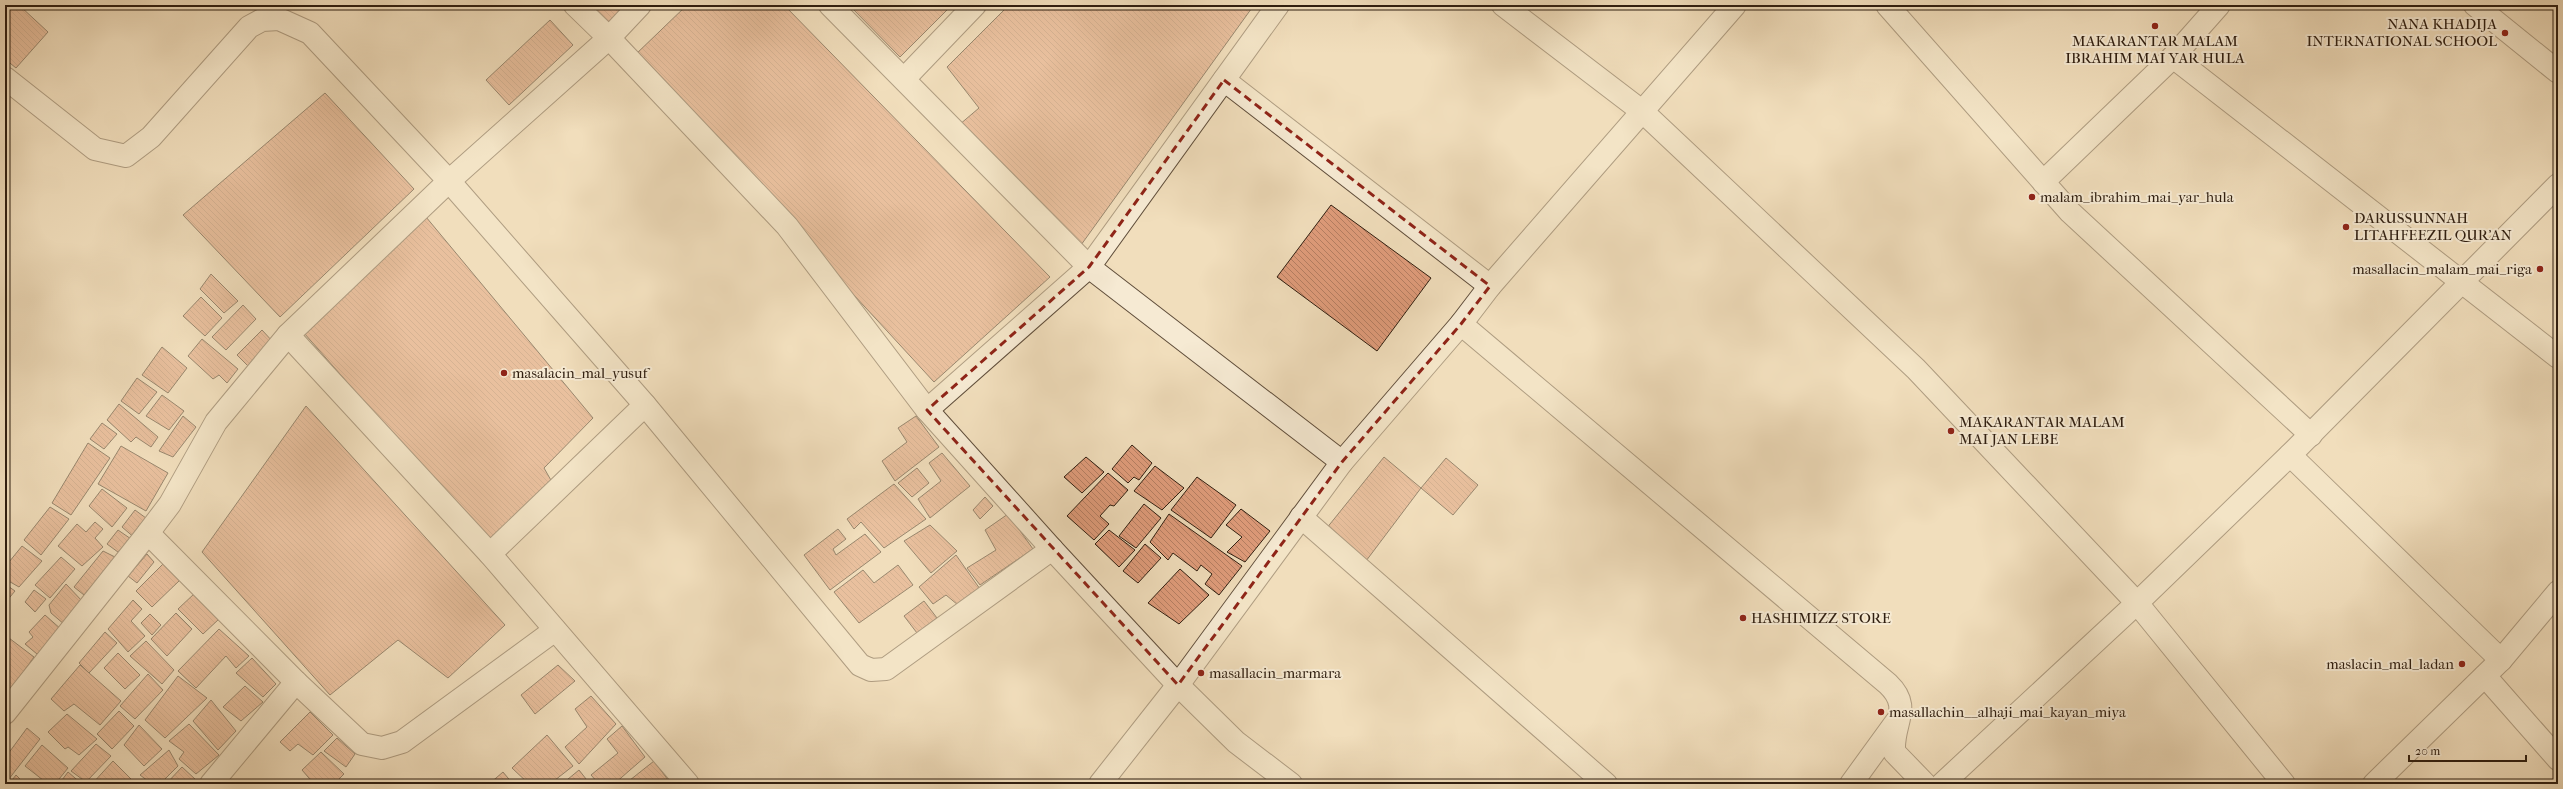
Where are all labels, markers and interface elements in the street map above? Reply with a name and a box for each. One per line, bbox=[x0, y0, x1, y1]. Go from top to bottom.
place label: NANA KHADIJA INTERNATIONAL SCHOOL bbox=[2306, 15, 2497, 50]
marker: MAKARANTAR MALAM IBRAHIM MAI YAR HULA bbox=[2150, 21, 2160, 31]
marker: NANA KHADIJA INTERNATIONAL SCHOOL bbox=[2500, 28, 2510, 38]
place label: MAKARANTAR MALAM IBRAHIM MAI YAR HULA bbox=[2065, 32, 2245, 67]
place label: malam_ibrahim_mai_yar_hula bbox=[2040, 188, 2235, 206]
marker: malam_ibrahim_mai_yar_hula bbox=[2027, 192, 2037, 202]
place label: DARUSSUNNAH LITAHFEEZIL QUR'AN bbox=[2354, 209, 2512, 244]
marker: DARUSSUNNAH LITAHFEEZIL QUR'AN bbox=[2341, 222, 2351, 232]
place label: masallacin_malam_mai_riga bbox=[2352, 260, 2533, 278]
marker: masallacin_malam_mai_riga bbox=[2535, 264, 2545, 274]
place label: masalacin_mal_yusuf bbox=[512, 364, 650, 382]
marker: masalacin_mal_yusuf bbox=[499, 368, 509, 378]
place label: MAKARANTAR MALAM MAI JAN LEBE bbox=[1959, 413, 2125, 448]
marker: MAKARANTAR MALAM MAI JAN LEBE bbox=[1946, 426, 1956, 436]
place label: HASHIMIZZ STORE bbox=[1751, 609, 1891, 627]
marker: HASHIMIZZ STORE bbox=[1738, 613, 1748, 623]
place label: maslacin_mal_ladan bbox=[2326, 655, 2454, 673]
marker: maslacin_mal_ladan bbox=[2457, 659, 2467, 669]
place label: masallacin_marmara bbox=[1209, 664, 1342, 682]
marker: masallacin_marmara bbox=[1196, 668, 1206, 678]
place label: masallachin__alhaji_mai_kayan_miya bbox=[1889, 703, 2127, 721]
marker: masallachin__alhaji_mai_kayan_miya bbox=[1876, 707, 1886, 717]
scale bar bbox=[2409, 737, 2526, 763]
text: 20 m bbox=[2415, 744, 2440, 758]

